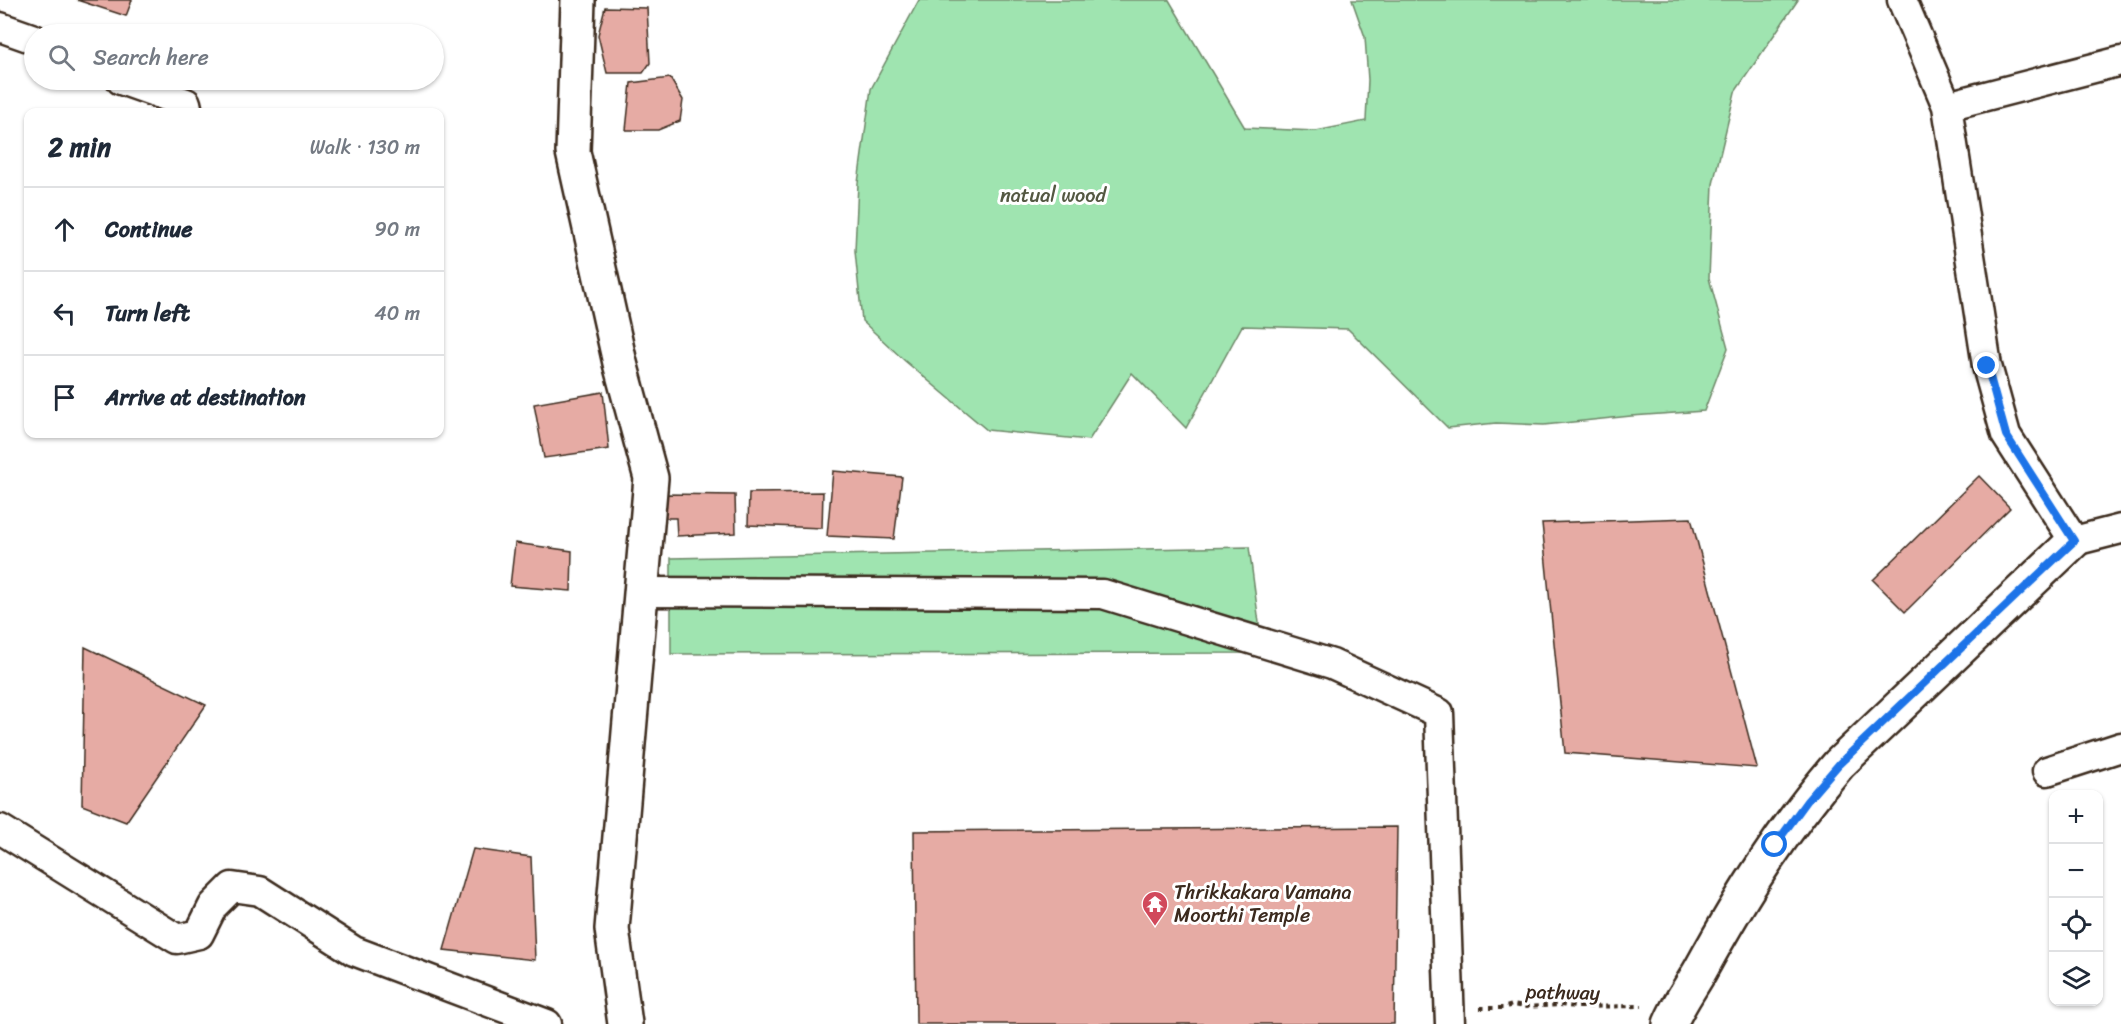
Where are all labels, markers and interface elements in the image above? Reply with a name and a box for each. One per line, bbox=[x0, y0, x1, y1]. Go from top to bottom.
search box bbox=[24, 24, 444, 90]
text: Search here bbox=[93, 38, 209, 77]
icon: search bbox=[45, 41, 78, 74]
text: 2 min bbox=[48, 124, 111, 170]
text: Walk · 130 m bbox=[310, 130, 420, 165]
park label: natual wood bbox=[1000, 178, 1107, 213]
text: Continue bbox=[105, 210, 193, 249]
text: 90 m bbox=[375, 212, 420, 247]
icon: ahead bbox=[48, 213, 81, 246]
text: Turn left bbox=[105, 294, 190, 333]
text: 40 m bbox=[374, 296, 420, 331]
icon: left bbox=[48, 297, 81, 330]
route end bbox=[1973, 352, 1999, 378]
text: Arrive at destination bbox=[105, 378, 306, 417]
icon: arrive bbox=[48, 381, 81, 414]
map controls bbox=[2049, 790, 2103, 1006]
button: + bbox=[2049, 790, 2103, 844]
route start bbox=[1761, 831, 1787, 857]
button: − bbox=[2049, 844, 2103, 898]
place label: Thrikkakara Vamana Moorthi Temple bbox=[1174, 875, 1351, 933]
temple icon: Thrikkakara Vamana Moorthi Temple bbox=[1140, 889, 1170, 927]
button: locate bbox=[2049, 898, 2103, 952]
button: layers bbox=[2049, 952, 2103, 1006]
street label: pathway bbox=[1525, 974, 1601, 1011]

